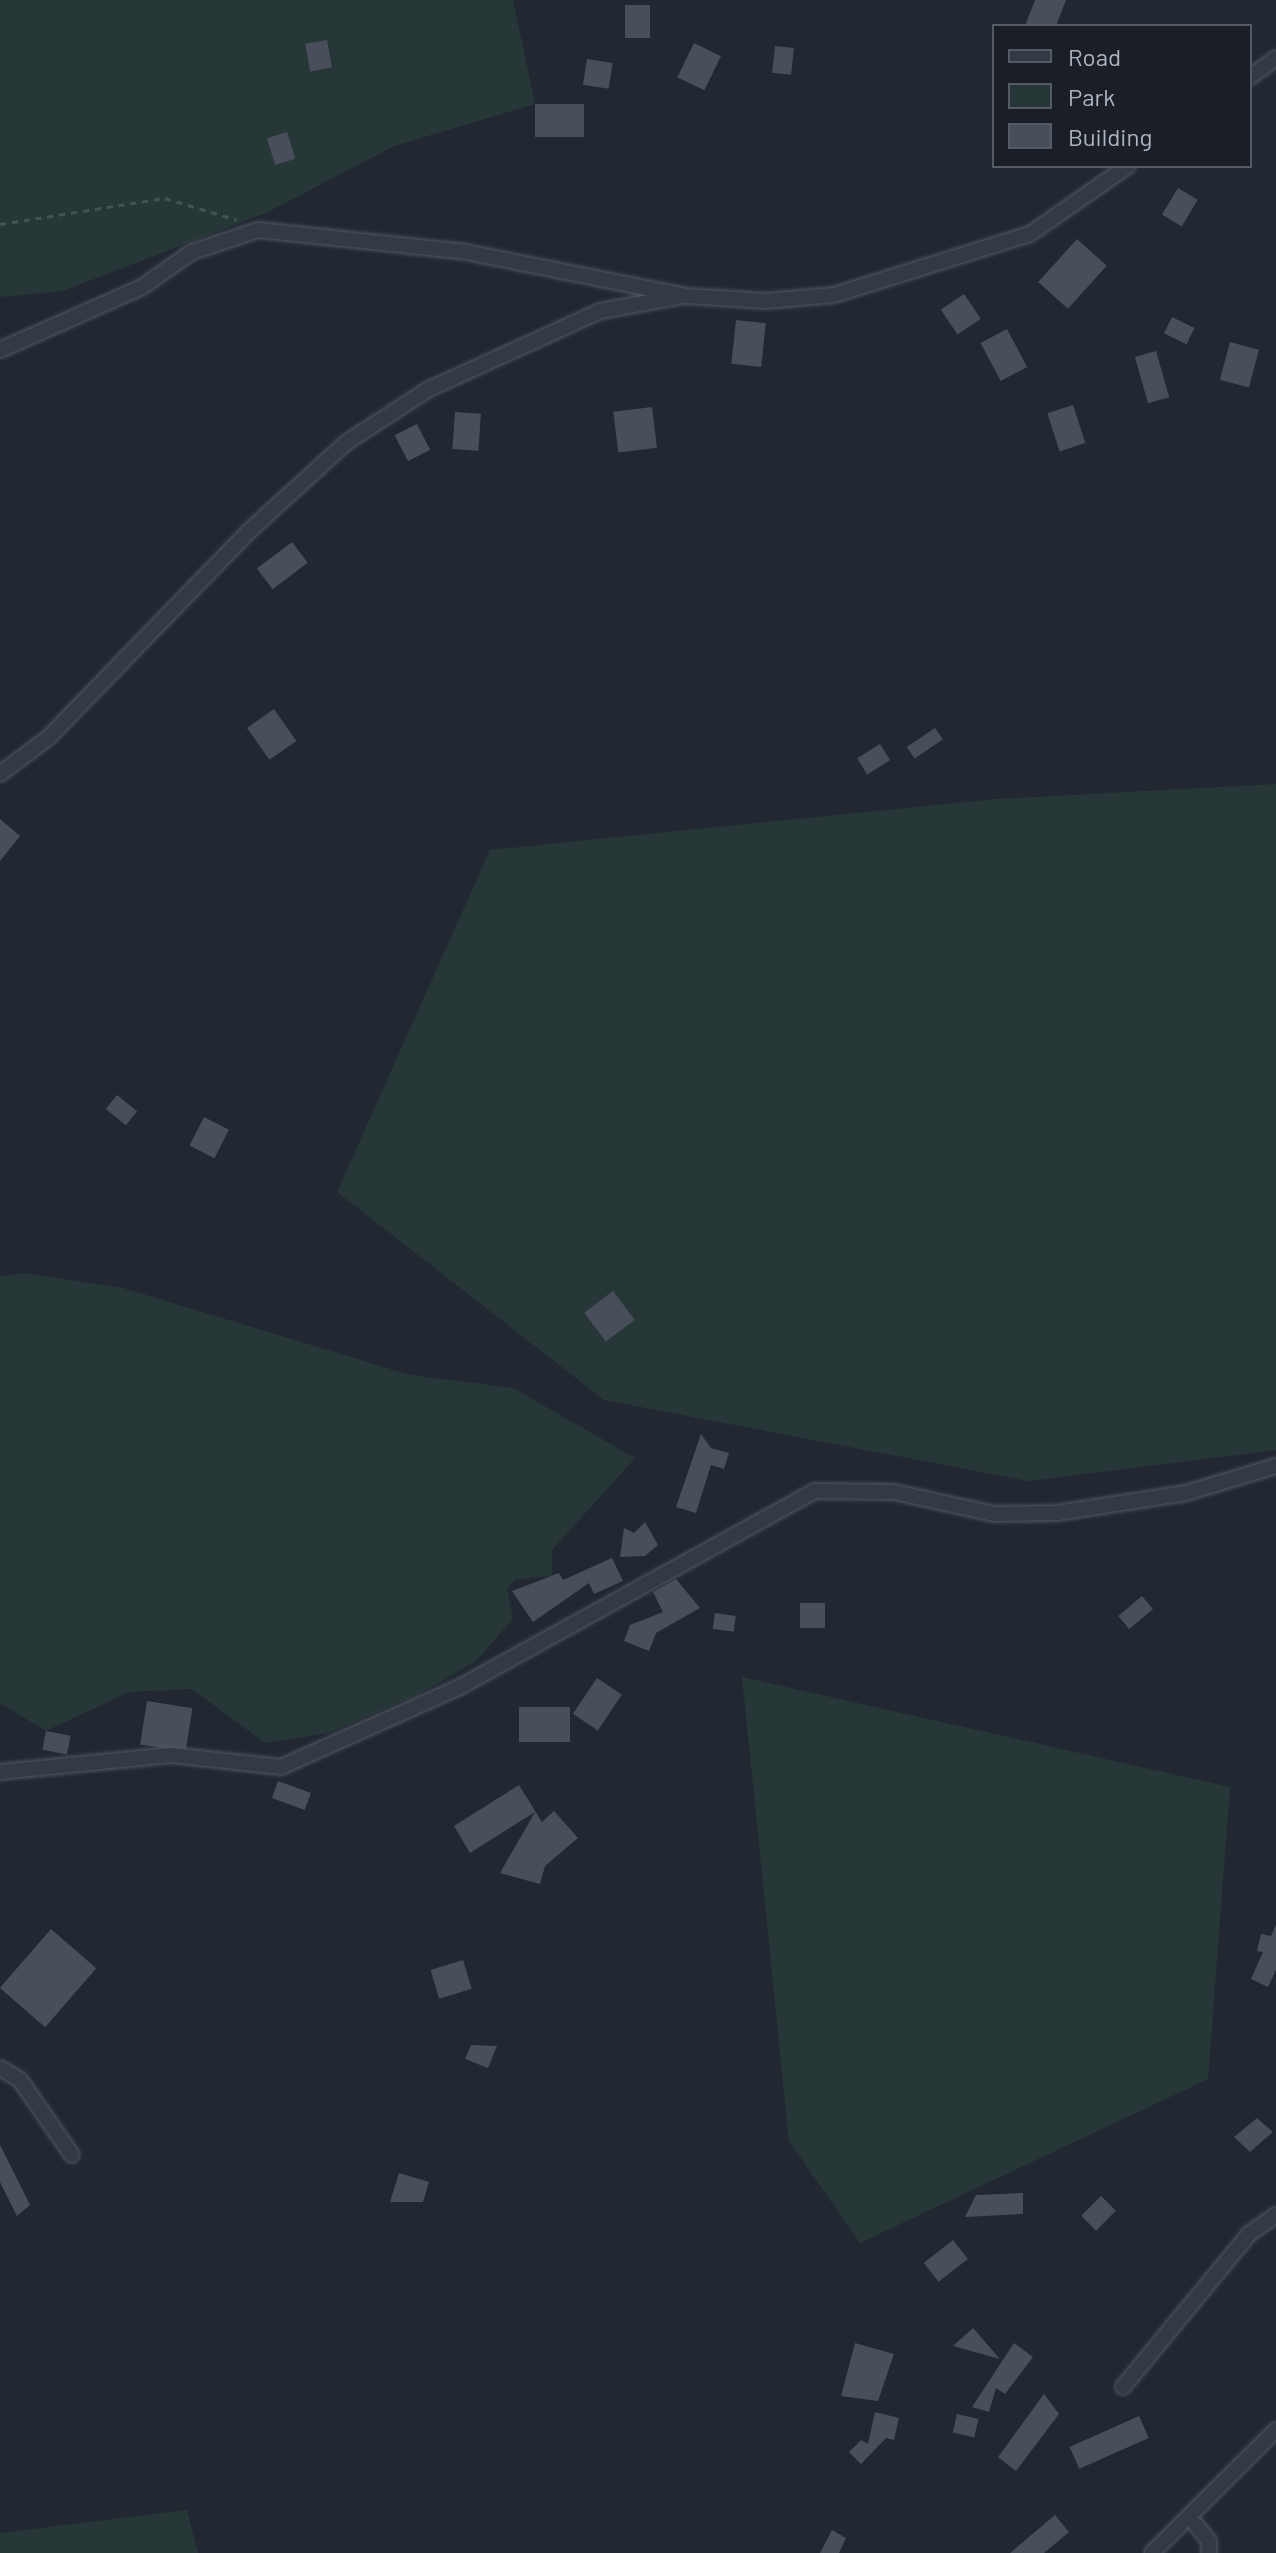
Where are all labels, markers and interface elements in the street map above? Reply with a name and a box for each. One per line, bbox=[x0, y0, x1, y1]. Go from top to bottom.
legend bbox=[992, 24, 1252, 168]
text: Road bbox=[1068, 42, 1121, 71]
text: Park bbox=[1068, 82, 1115, 111]
text: Building bbox=[1068, 122, 1152, 151]

